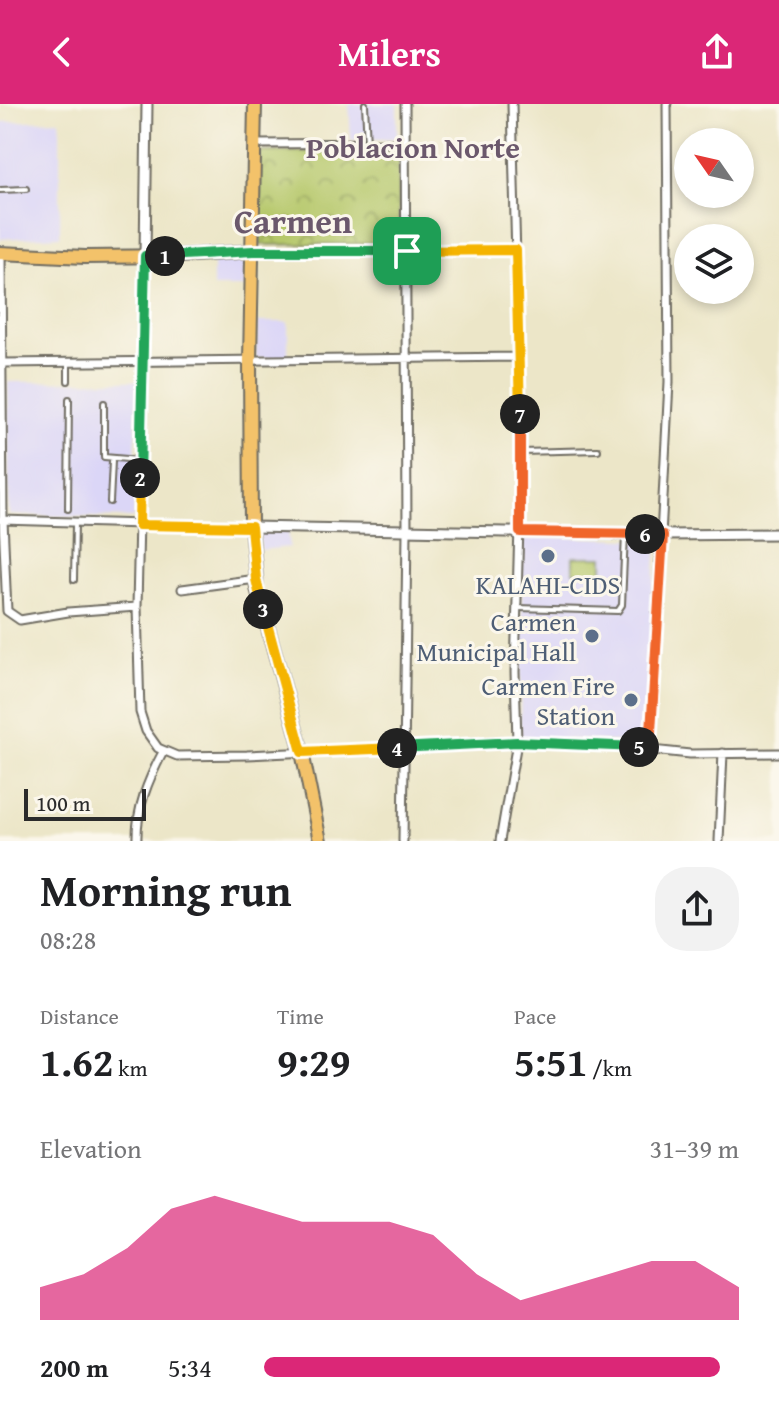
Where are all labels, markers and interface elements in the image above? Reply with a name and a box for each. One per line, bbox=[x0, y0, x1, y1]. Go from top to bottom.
text: Milers bbox=[338, 26, 441, 79]
icon: back bbox=[40, 30, 84, 74]
icon: share bbox=[695, 30, 739, 74]
district label: Poblacion Norte bbox=[306, 125, 520, 169]
north arrow bbox=[674, 128, 754, 208]
map controls bbox=[674, 128, 754, 304]
district label: Carmen bbox=[234, 196, 352, 245]
pin bbox=[373, 217, 441, 285]
button: layers bbox=[674, 224, 754, 304]
icon: arrive bbox=[385, 229, 429, 273]
pin: 1 bbox=[145, 236, 185, 276]
text: 1 bbox=[159, 240, 171, 272]
pin: 7 bbox=[500, 394, 540, 434]
text: 7 bbox=[514, 398, 526, 430]
pin: 2 bbox=[120, 458, 160, 498]
text: 2 bbox=[134, 462, 146, 494]
pin: 6 bbox=[625, 514, 665, 554]
text: 6 bbox=[639, 518, 651, 550]
marker: KALAHI-CIDS bbox=[539, 547, 557, 565]
place label: KALAHI-CIDS bbox=[476, 565, 620, 604]
pin: 3 bbox=[243, 589, 283, 629]
text: 3 bbox=[257, 593, 269, 625]
place label: Carmen Municipal Hall bbox=[416, 602, 576, 671]
marker: Carmen Municipal Hall bbox=[583, 627, 601, 645]
place label: Carmen Fire Station bbox=[482, 666, 615, 735]
marker: Carmen Fire Station bbox=[622, 691, 640, 709]
pin: 5 bbox=[619, 727, 659, 767]
pin: 4 bbox=[377, 728, 417, 768]
text: 5 bbox=[633, 731, 645, 763]
text: 4 bbox=[391, 732, 403, 764]
scale bar bbox=[24, 785, 146, 821]
text: 100 m bbox=[36, 787, 91, 819]
text: Morning run bbox=[40, 858, 291, 922]
button: share bbox=[655, 867, 739, 951]
text: 08:28 bbox=[40, 920, 96, 959]
text: Distance bbox=[40, 1000, 119, 1032]
text: Time bbox=[277, 1000, 324, 1032]
text: Pace bbox=[514, 1000, 556, 1032]
text: 1.62 bbox=[40, 1032, 113, 1091]
text: 9:29 bbox=[277, 1032, 350, 1091]
text: 5:51 bbox=[514, 1032, 587, 1091]
text: km bbox=[113, 1052, 147, 1084]
text: /km bbox=[587, 1052, 632, 1084]
text: Elevation bbox=[40, 1129, 142, 1168]
text: 31–39 m bbox=[650, 1129, 739, 1168]
text: 200 m bbox=[40, 1348, 108, 1387]
text: 5:34 bbox=[168, 1348, 212, 1387]

